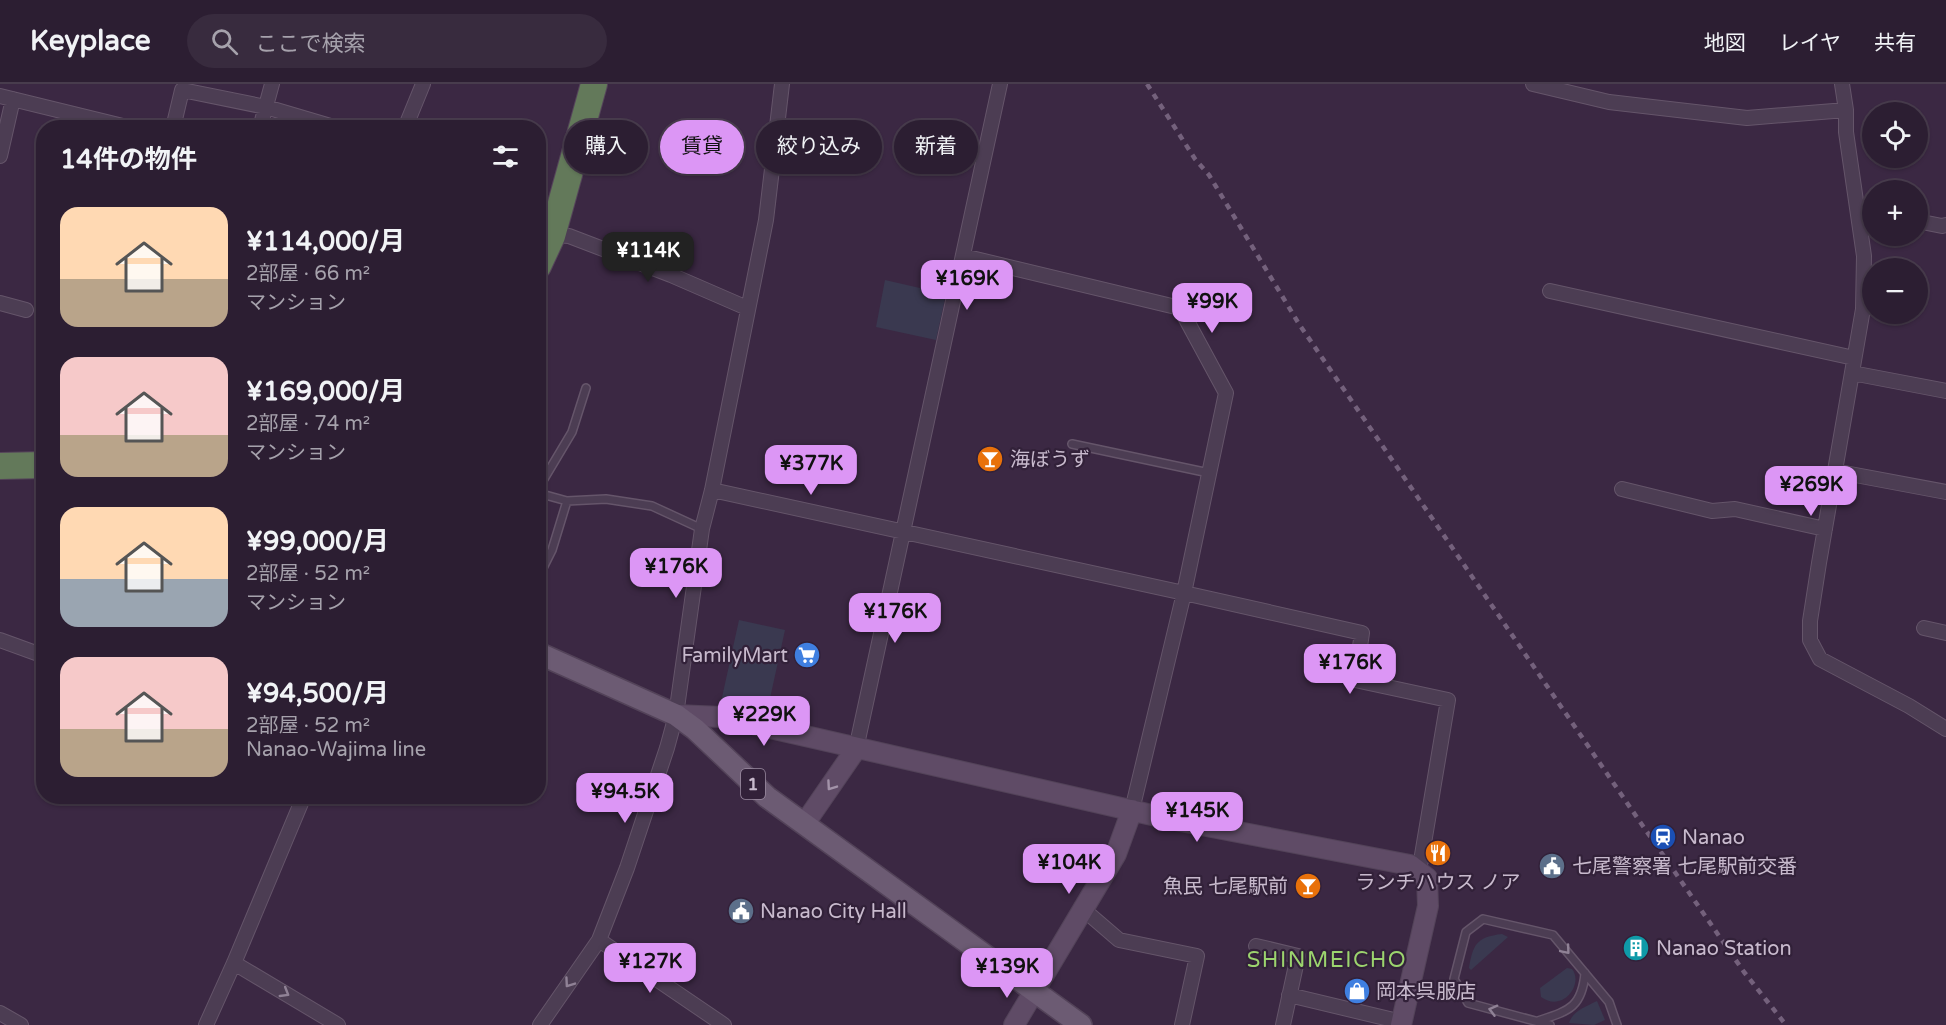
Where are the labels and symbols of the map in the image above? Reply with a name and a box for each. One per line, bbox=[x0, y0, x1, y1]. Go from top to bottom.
pin: ¥114K bbox=[606, 232, 690, 283]
pin: ¥169K bbox=[925, 260, 1009, 311]
pin: ¥99K bbox=[1176, 283, 1248, 334]
bar icon: 海ぼうず bbox=[975, 444, 1005, 474]
pin: ¥377K bbox=[769, 445, 853, 496]
place label: 海ぼうず bbox=[1010, 448, 1090, 472]
pin: ¥269K bbox=[1769, 466, 1853, 517]
pin: ¥176K bbox=[634, 548, 718, 599]
pin: ¥176K bbox=[853, 593, 937, 644]
supermarket icon: FamilyMart bbox=[792, 640, 822, 670]
place label: FamilyMart bbox=[681, 644, 788, 668]
pin: ¥176K bbox=[1308, 644, 1392, 695]
pin: ¥229K bbox=[722, 696, 806, 747]
road number: 1 bbox=[741, 769, 765, 799]
pin: ¥94.5K bbox=[576, 773, 674, 824]
one-way arrow bbox=[827, 780, 838, 791]
pin: ¥145K bbox=[1155, 792, 1239, 843]
station icon: Nanao bbox=[1648, 822, 1678, 852]
place label: Nanao bbox=[1682, 826, 1745, 850]
restaurant icon: ランチハウス ノア bbox=[1423, 838, 1453, 868]
pin: ¥104K bbox=[1027, 844, 1111, 895]
public building icon: 七尾警察署 七尾駅前交番 bbox=[1537, 851, 1567, 881]
place label: 七尾警察署 七尾駅前交番 bbox=[1572, 855, 1797, 879]
bar icon: 魚民 七尾駅前 bbox=[1293, 871, 1323, 901]
place label: ランチハウス ノア bbox=[1355, 871, 1521, 895]
place label: 魚民 七尾駅前 bbox=[1163, 875, 1288, 899]
public building icon: Nanao City Hall bbox=[726, 896, 756, 926]
place label: Nanao City Hall bbox=[760, 900, 907, 924]
building icon: Nanao Station bbox=[1621, 933, 1651, 963]
place label: Nanao Station bbox=[1656, 937, 1792, 961]
pin: ¥127K bbox=[608, 943, 692, 994]
one-way arrow bbox=[1559, 943, 1570, 954]
district label: SHINMEICHO bbox=[1247, 947, 1407, 973]
pin: ¥139K bbox=[965, 948, 1049, 999]
one-way arrow bbox=[565, 976, 576, 987]
shop icon: 岡本呉服店 bbox=[1342, 976, 1372, 1006]
place label: 岡本呉服店 bbox=[1376, 980, 1476, 1004]
one-way arrow bbox=[279, 986, 289, 997]
one-way arrow bbox=[1488, 1004, 1498, 1017]

